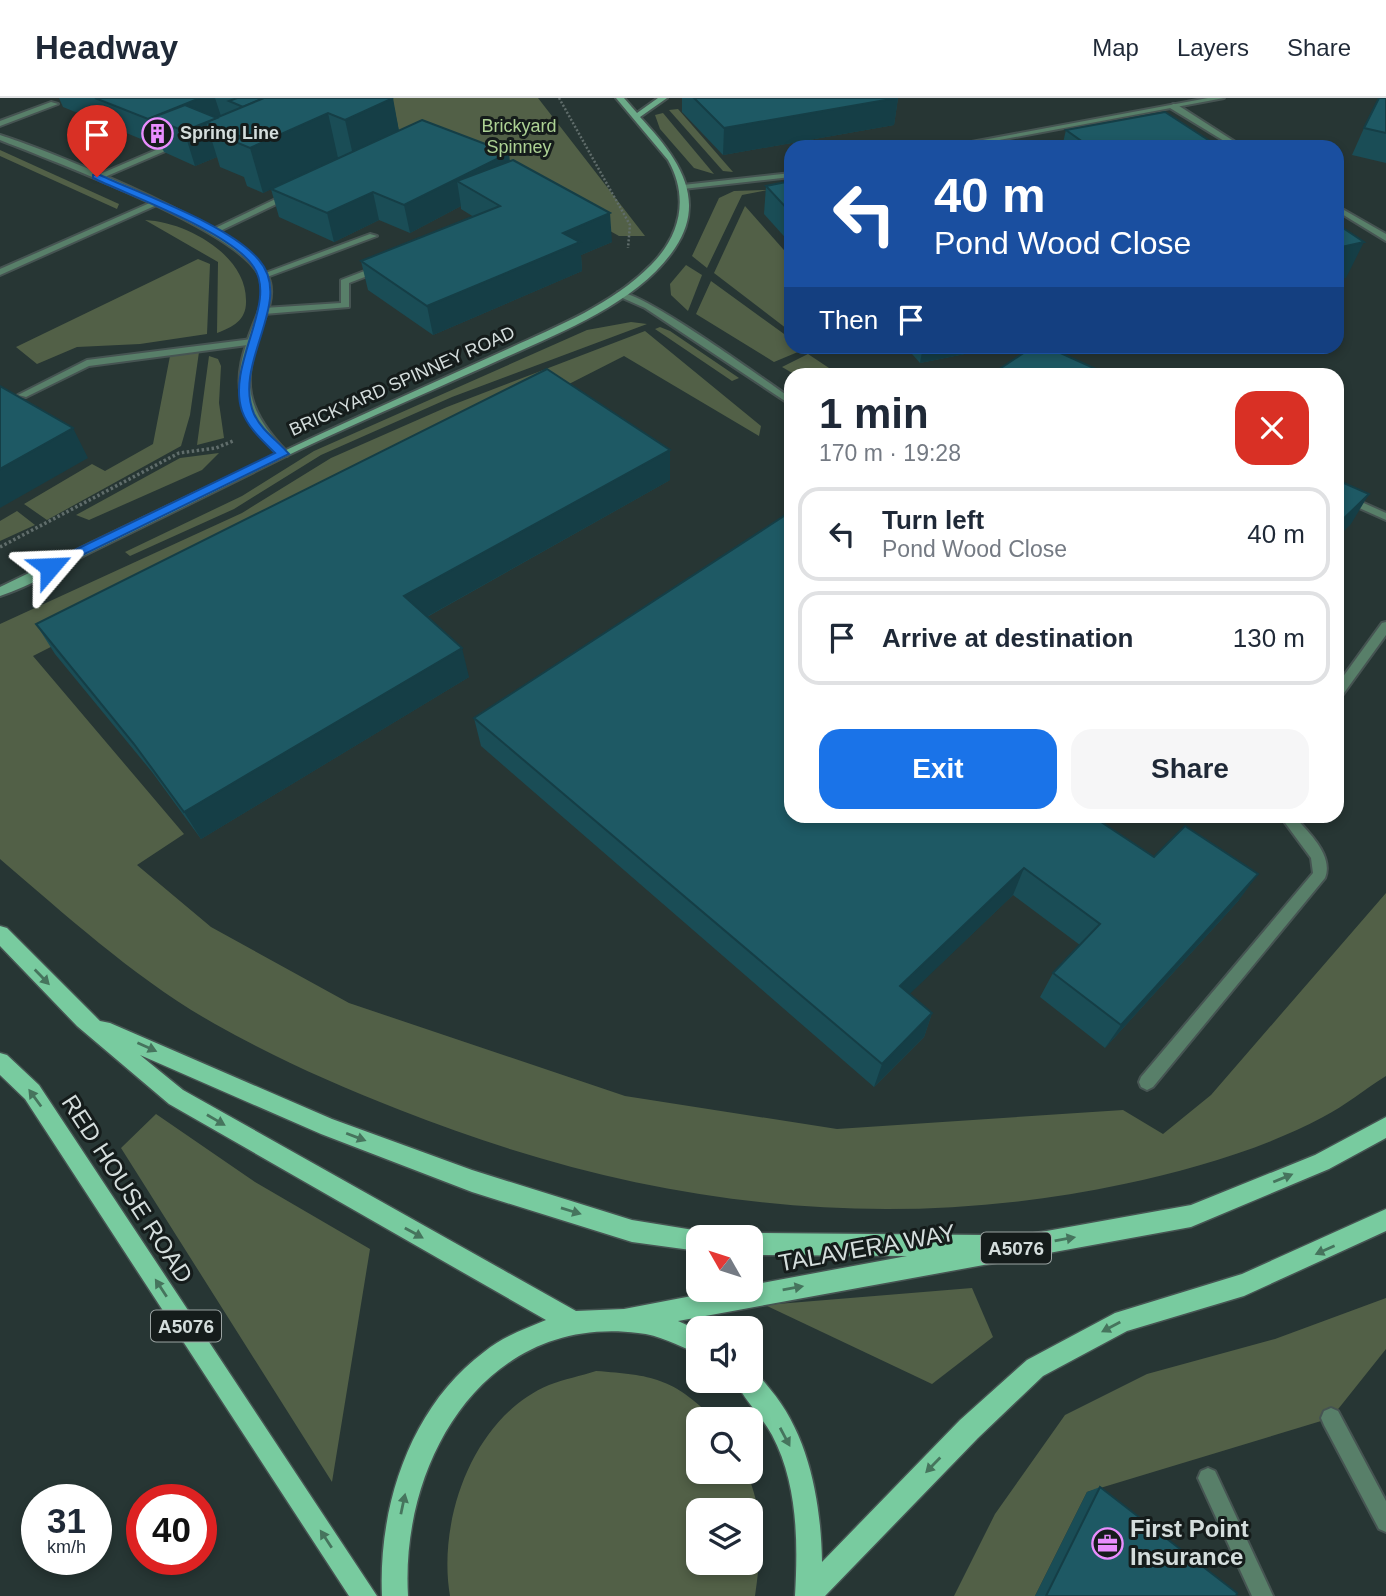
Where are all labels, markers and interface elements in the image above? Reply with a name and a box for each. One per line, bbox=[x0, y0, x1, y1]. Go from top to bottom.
text: Headway bbox=[35, 29, 178, 66]
text: Map bbox=[1092, 34, 1139, 61]
text: Layers bbox=[1177, 34, 1249, 61]
text: Share bbox=[1287, 34, 1351, 61]
pin bbox=[67, 105, 127, 177]
icon: arrive bbox=[78, 116, 116, 154]
building icon: Spring Line bbox=[140, 116, 174, 150]
park label: Brickyard Spinney bbox=[481, 116, 557, 157]
place label: Spring Line bbox=[180, 123, 279, 143]
icon: left bbox=[819, 168, 910, 259]
text: 40 m bbox=[934, 168, 1046, 222]
text: Pond Wood Close bbox=[934, 225, 1191, 261]
icon: arrive bbox=[892, 301, 930, 339]
text: Then bbox=[819, 305, 878, 335]
street label: BRICKYARD SPINNEY ROAD bbox=[286, 322, 518, 440]
text: 1 min bbox=[819, 390, 929, 437]
button: close bbox=[1235, 391, 1309, 465]
text: 170 m · 19:28 bbox=[819, 440, 961, 466]
text: Turn left bbox=[882, 505, 984, 535]
icon: left bbox=[823, 515, 861, 553]
text: 40 m bbox=[1247, 519, 1305, 549]
position arrow bbox=[13, 530, 87, 604]
text: Pond Wood Close bbox=[882, 536, 1067, 562]
icon: arrive bbox=[823, 619, 861, 657]
text: Arrive at destination bbox=[882, 623, 1133, 653]
text: 130 m bbox=[1233, 623, 1305, 653]
button: Exit bbox=[819, 729, 1057, 809]
button: Share bbox=[1071, 729, 1309, 809]
one-way arrow bbox=[34, 969, 50, 985]
one-way arrow bbox=[136, 1042, 157, 1053]
one-way arrow bbox=[28, 1089, 42, 1107]
street label: RED HOUSE ROAD bbox=[57, 1090, 198, 1288]
one-way arrow bbox=[206, 1114, 226, 1126]
one-way arrow bbox=[345, 1132, 366, 1143]
one-way arrow bbox=[1273, 1172, 1294, 1183]
one-way arrow bbox=[560, 1207, 581, 1217]
street label: TALAVERA WAY bbox=[776, 1219, 957, 1276]
north arrow bbox=[686, 1225, 763, 1302]
map controls bbox=[686, 1225, 763, 1575]
one-way arrow bbox=[404, 1227, 424, 1239]
road number: A5076 bbox=[981, 1232, 1051, 1264]
one-way arrow bbox=[1055, 1233, 1077, 1244]
one-way arrow bbox=[1314, 1245, 1335, 1256]
one-way arrow bbox=[155, 1278, 168, 1297]
one-way arrow bbox=[782, 1282, 804, 1293]
road number: A5076 bbox=[151, 1310, 221, 1342]
button: sound bbox=[686, 1316, 763, 1393]
one-way arrow bbox=[1101, 1321, 1121, 1333]
button: search bbox=[686, 1407, 763, 1484]
one-way arrow bbox=[779, 1427, 791, 1447]
one-way arrow bbox=[925, 1457, 942, 1474]
speed limit sign: 40 bbox=[126, 1484, 217, 1575]
one-way arrow bbox=[397, 1493, 408, 1515]
button: layers bbox=[686, 1498, 763, 1575]
text: 31 bbox=[47, 1501, 86, 1540]
place label: First Point Insurance bbox=[1130, 1515, 1249, 1570]
office icon: First Point Insurance bbox=[1090, 1526, 1124, 1560]
one-way arrow bbox=[320, 1529, 333, 1549]
text: km/h bbox=[47, 1537, 86, 1557]

